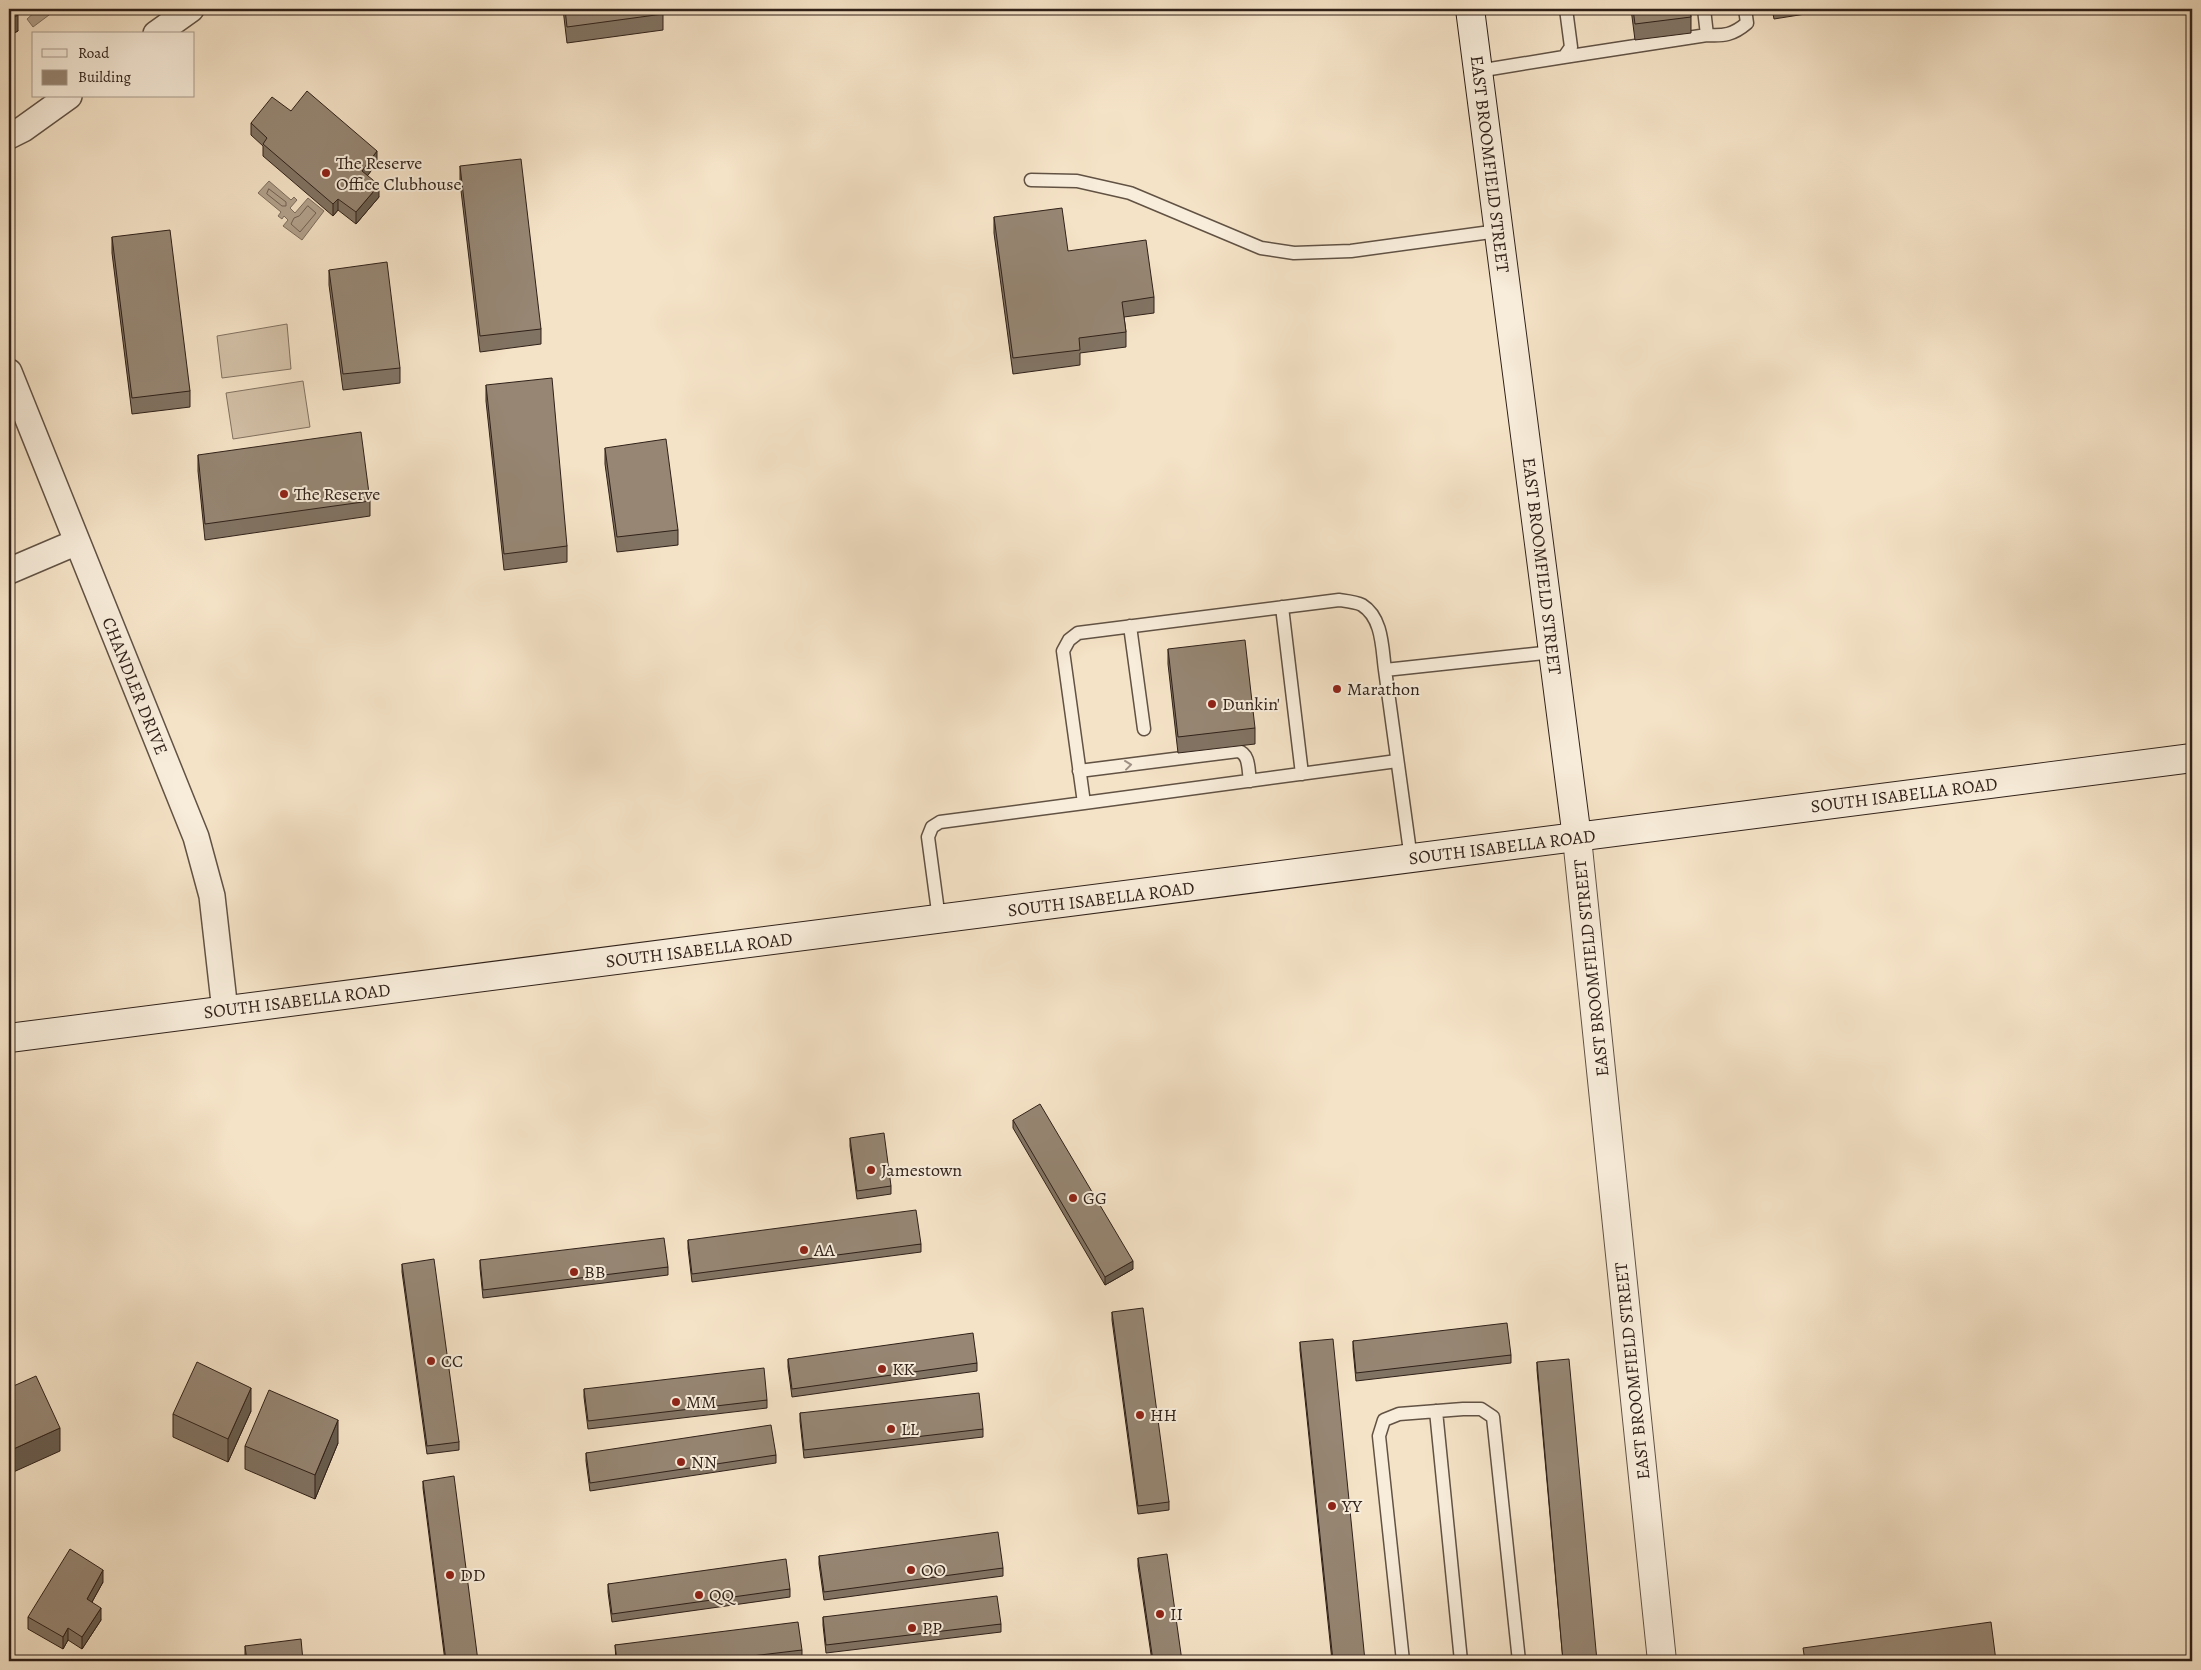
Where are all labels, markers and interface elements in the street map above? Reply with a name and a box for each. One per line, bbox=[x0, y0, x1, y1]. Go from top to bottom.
legend bbox=[32, 32, 195, 98]
text: Road bbox=[78, 43, 110, 63]
street label: EAST BROOMFIELD STREET bbox=[1465, 54, 1515, 274]
text: Building bbox=[78, 67, 131, 87]
place label: The Reserve Office Clubhouse bbox=[336, 151, 462, 196]
marker: The Reserve Office Clubhouse bbox=[320, 167, 332, 179]
street label: EAST BROOMFIELD STREET bbox=[1517, 456, 1567, 676]
place label: The Reserve bbox=[294, 482, 380, 506]
marker: The Reserve bbox=[278, 488, 290, 500]
street label: CHANDLER DRIVE bbox=[96, 614, 174, 758]
place label: Marathon bbox=[1347, 677, 1420, 701]
marker: Marathon bbox=[1331, 683, 1343, 695]
place label: Dunkin' bbox=[1222, 692, 1280, 716]
marker: Dunkin' bbox=[1206, 698, 1218, 710]
one-way arrow bbox=[1124, 760, 1132, 771]
street label: SOUTH ISABELLA ROAD bbox=[1809, 772, 1999, 818]
street label: SOUTH ISABELLA ROAD bbox=[1407, 824, 1597, 870]
street label: EAST BROOMFIELD STREET bbox=[1568, 858, 1614, 1078]
street label: SOUTH ISABELLA ROAD bbox=[1006, 876, 1196, 922]
street label: SOUTH ISABELLA ROAD bbox=[604, 927, 794, 973]
street label: SOUTH ISABELLA ROAD bbox=[202, 978, 392, 1024]
place label: Jamestown bbox=[881, 1158, 962, 1182]
marker: Jamestown bbox=[865, 1164, 877, 1176]
place label: GG bbox=[1083, 1186, 1107, 1210]
marker: GG bbox=[1067, 1192, 1079, 1204]
place label: AA bbox=[813, 1238, 836, 1262]
marker: AA bbox=[798, 1244, 810, 1256]
place label: BB bbox=[584, 1260, 606, 1284]
street label: EAST BROOMFIELD STREET bbox=[1609, 1261, 1655, 1481]
marker: BB bbox=[568, 1266, 580, 1278]
place label: CC bbox=[441, 1349, 463, 1373]
marker: CC bbox=[425, 1355, 437, 1367]
place label: KK bbox=[892, 1357, 915, 1381]
marker: KK bbox=[876, 1363, 888, 1375]
place label: MM bbox=[686, 1390, 717, 1414]
marker: MM bbox=[670, 1396, 682, 1408]
place label: HH bbox=[1150, 1403, 1177, 1427]
marker: HH bbox=[1134, 1409, 1146, 1421]
place label: LL bbox=[901, 1417, 920, 1441]
marker: LL bbox=[885, 1423, 897, 1435]
place label: NN bbox=[691, 1450, 717, 1474]
marker: NN bbox=[675, 1456, 687, 1468]
place label: YY bbox=[1341, 1494, 1363, 1518]
marker: YY bbox=[1326, 1500, 1338, 1512]
place label: OO bbox=[921, 1558, 946, 1582]
place label: DD bbox=[460, 1563, 485, 1587]
marker: OO bbox=[905, 1564, 917, 1576]
marker: DD bbox=[444, 1569, 456, 1581]
place label: QQ bbox=[709, 1583, 737, 1607]
marker: QQ bbox=[693, 1589, 705, 1601]
place label: II bbox=[1170, 1602, 1183, 1626]
marker: II bbox=[1154, 1608, 1166, 1620]
place label: PP bbox=[922, 1616, 942, 1640]
marker: PP bbox=[906, 1622, 918, 1634]

